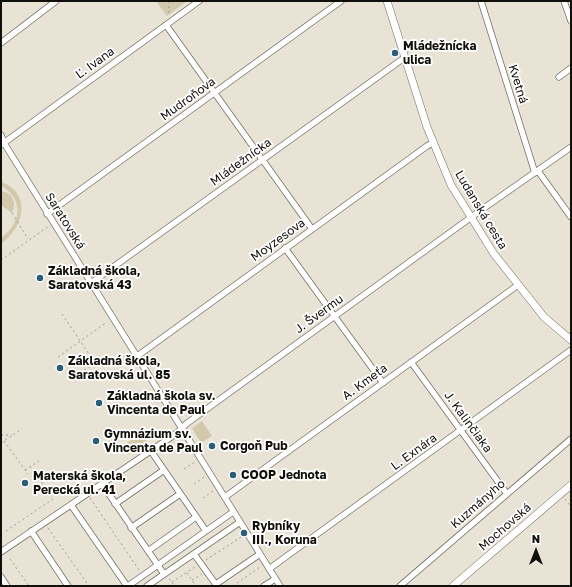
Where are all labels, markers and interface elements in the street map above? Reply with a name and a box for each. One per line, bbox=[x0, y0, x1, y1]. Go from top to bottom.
place label: Mládežnícka ulica bbox=[403, 39, 476, 67]
street label: Ľ. Ivana bbox=[73, 44, 117, 82]
marker: Mládežnícka ulica bbox=[390, 48, 400, 58]
street label: Kvetná bbox=[505, 63, 531, 105]
street label: Mudroňova bbox=[158, 74, 218, 124]
street label: Mládežnícka bbox=[208, 135, 274, 189]
street label: Ludanská cesta bbox=[452, 168, 510, 252]
street label: Saratovská bbox=[42, 190, 88, 252]
street label: Moyzesova bbox=[248, 216, 308, 264]
place label: Základná škola, Saratovská 43 bbox=[48, 264, 141, 292]
marker: Základná škola, Saratovská 43 bbox=[35, 273, 45, 283]
street label: J. Švermu bbox=[292, 292, 346, 336]
place label: Základná škola, Saratovská ul. 85 bbox=[68, 354, 170, 382]
street label: A. Kmeťa bbox=[340, 361, 390, 403]
marker: Základná škola, Saratovská ul. 85 bbox=[55, 363, 65, 373]
place label: Základná škola sv. Vincenta de Paul bbox=[107, 389, 216, 417]
street label: J. Kalinčiaka bbox=[441, 389, 495, 455]
marker: Základná škola sv. Vincenta de Paul bbox=[94, 398, 104, 408]
place label: Gymnázium sv. Vincenta de Paul bbox=[104, 427, 203, 455]
street label: L. Exnára bbox=[388, 431, 440, 473]
marker: Gymnázium sv. Vincenta de Paul bbox=[91, 436, 101, 446]
place label: Corgoň Pub bbox=[220, 439, 288, 453]
marker: Corgoň Pub bbox=[207, 441, 217, 451]
place label: COOP Jednota bbox=[241, 468, 326, 482]
place label: Materská škola, Perecká ul. 41 bbox=[33, 469, 126, 497]
marker: COOP Jednota bbox=[228, 470, 238, 480]
street label: Kuzmányho bbox=[448, 477, 508, 531]
marker: Materská škola, Perecká ul. 41 bbox=[20, 478, 30, 488]
street label: Mochovská bbox=[476, 500, 534, 554]
place label: Rybníky III., Koruna bbox=[252, 519, 317, 547]
marker: Rybníky III., Koruna bbox=[239, 528, 249, 538]
north arrow bbox=[516, 531, 556, 571]
text: N bbox=[532, 532, 540, 545]

